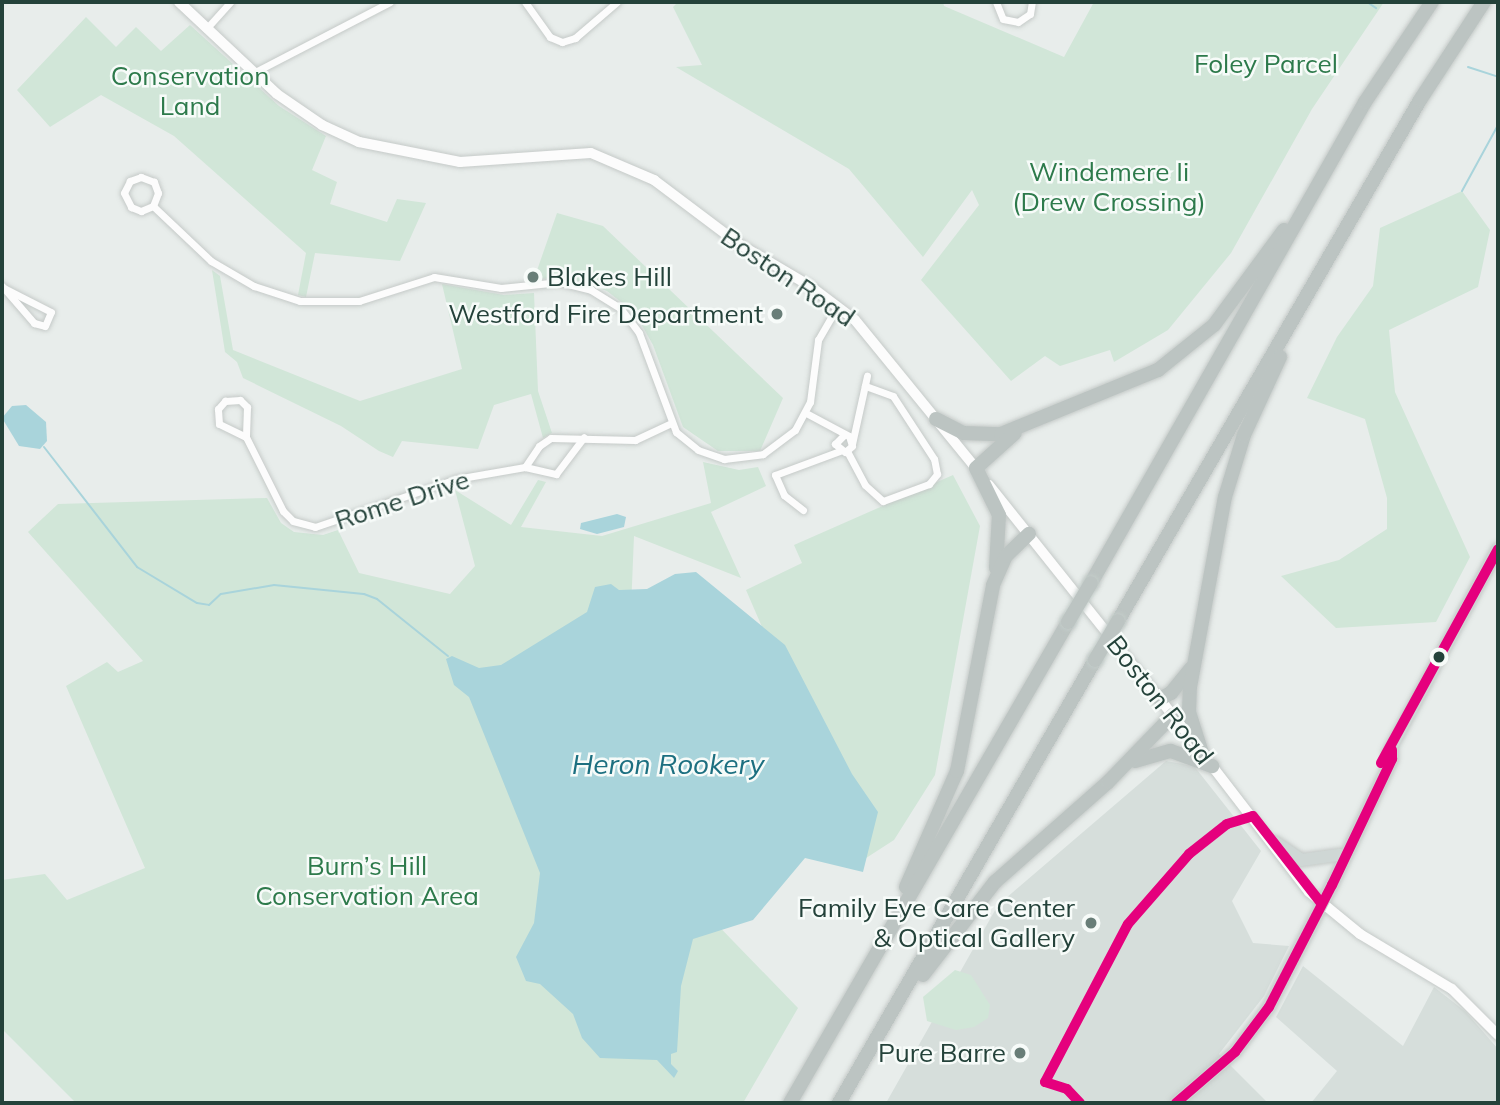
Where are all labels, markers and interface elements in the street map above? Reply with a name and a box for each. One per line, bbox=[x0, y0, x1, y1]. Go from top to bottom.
park label: Foley Parcel bbox=[1194, 48, 1338, 80]
park label: Conservation Land bbox=[111, 60, 269, 122]
park label: Windemere Ii (Drew Crossing) bbox=[1012, 156, 1206, 218]
street label: Boston Road bbox=[715, 221, 861, 333]
place label: Blakes Hill bbox=[547, 261, 672, 293]
marker: Blakes Hill bbox=[525, 269, 541, 285]
place label: Westford Fire Department bbox=[448, 298, 763, 330]
marker: Westford Fire Department bbox=[769, 306, 785, 322]
street label: Rome Drive bbox=[331, 464, 473, 536]
street label: Boston Road bbox=[1100, 629, 1220, 771]
unlabelled marker bbox=[1432, 650, 1446, 664]
water label: Heron Rookery bbox=[572, 747, 764, 781]
park label: Burn’s Hill Conservation Area bbox=[255, 850, 479, 912]
place label: Family Eye Care Center & Optical Gallery bbox=[798, 892, 1075, 954]
marker: Family Eye Care Center & Optical Gallery bbox=[1081, 913, 1101, 933]
place label: Pure Barre bbox=[878, 1037, 1006, 1069]
marker: Pure Barre bbox=[1012, 1045, 1028, 1061]

